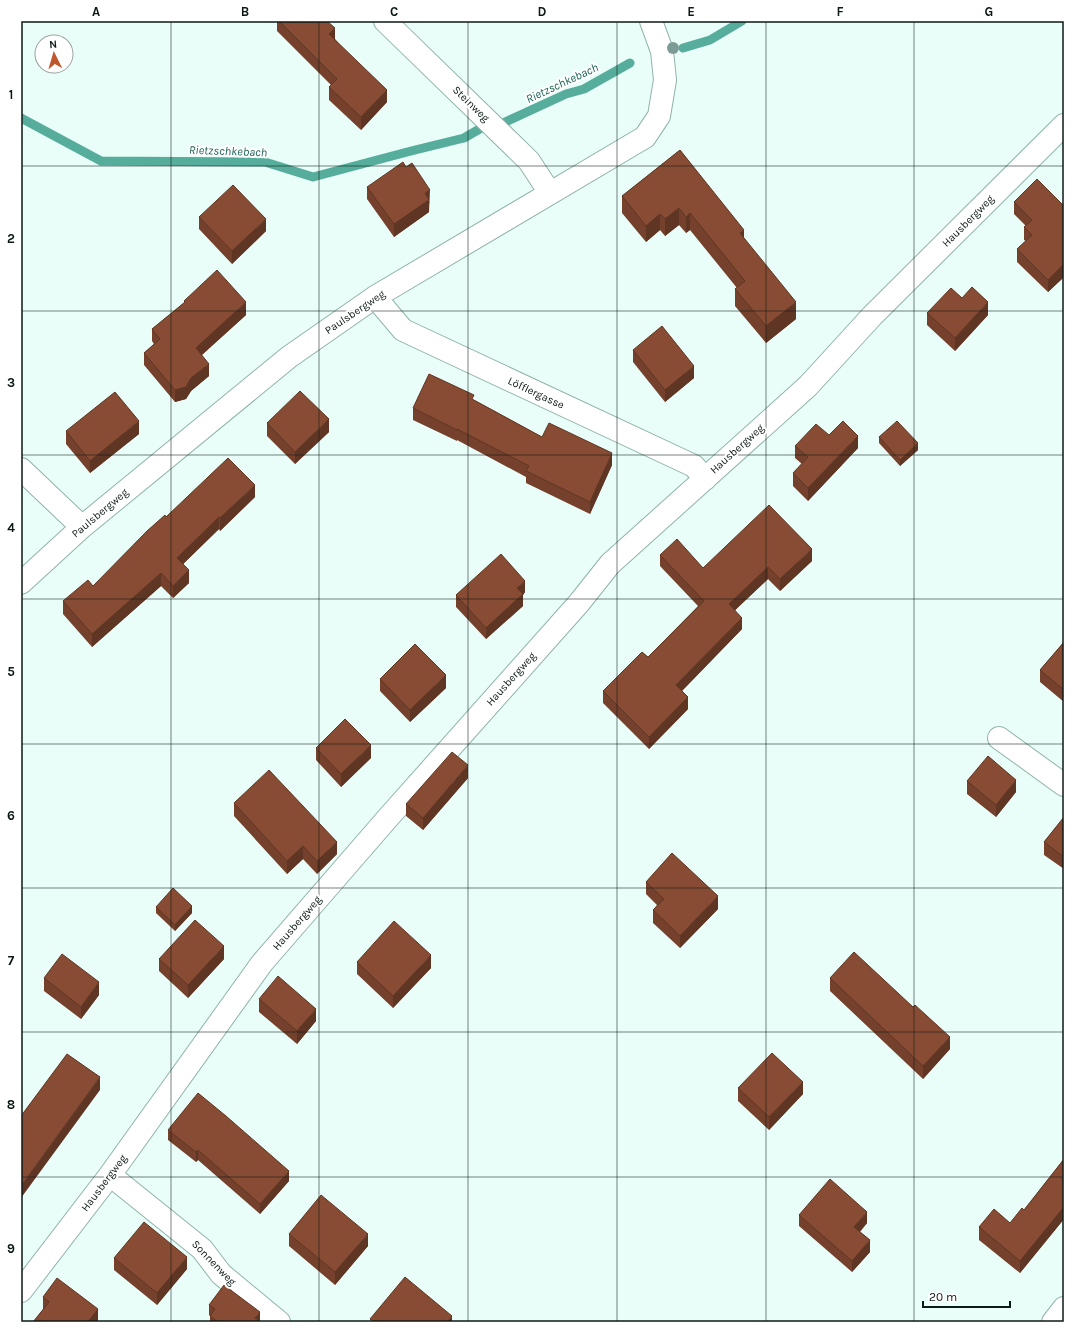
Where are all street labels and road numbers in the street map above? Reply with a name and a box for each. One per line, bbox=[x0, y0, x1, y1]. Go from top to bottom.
street label: Steinweg bbox=[450, 83, 493, 125]
street label: Hausbergweg bbox=[939, 192, 997, 250]
street label: Paulsbergweg bbox=[322, 287, 388, 337]
street label: Löfflergasse bbox=[506, 374, 567, 412]
street label: Hausbergweg bbox=[707, 421, 767, 477]
street label: Paulsbergweg bbox=[69, 485, 131, 540]
street label: Hausbergweg bbox=[483, 649, 539, 709]
street label: Hausbergweg bbox=[270, 893, 325, 953]
street label: Hausbergweg bbox=[78, 1151, 130, 1214]
street label: Sonnenweg bbox=[189, 1238, 239, 1289]

